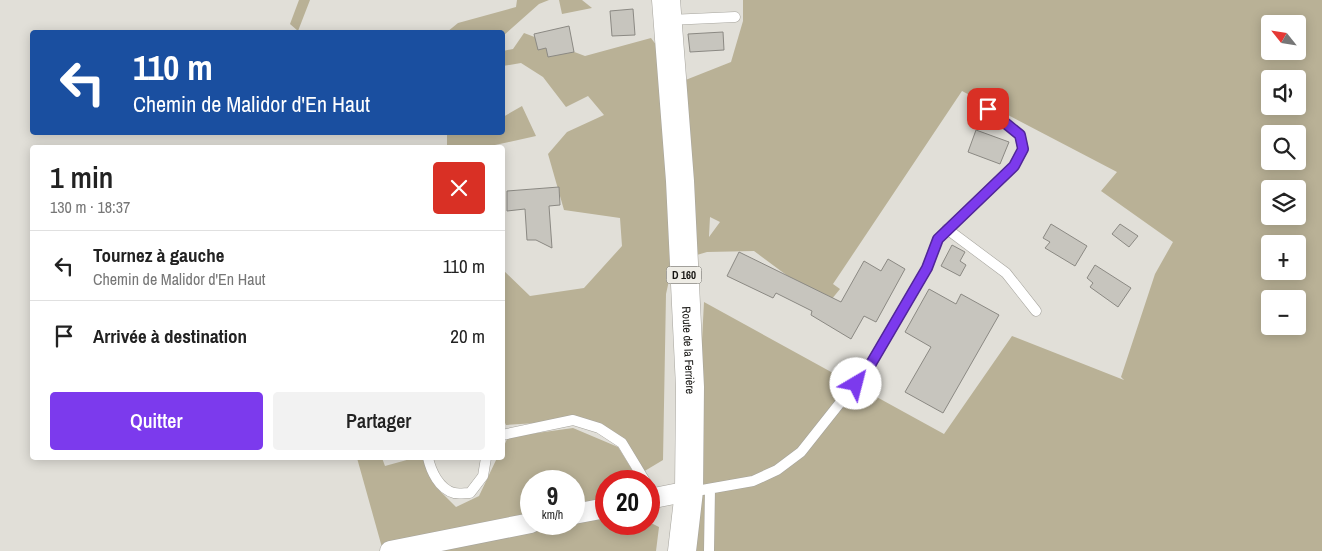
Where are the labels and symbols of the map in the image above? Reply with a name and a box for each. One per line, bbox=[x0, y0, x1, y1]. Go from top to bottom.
north arrow bbox=[1261, 15, 1306, 60]
pin bbox=[967, 88, 1009, 130]
road number: D 160 bbox=[666, 266, 702, 284]
street label: Route de la Ferrière bbox=[678, 306, 698, 394]
position arrow bbox=[829, 357, 881, 409]
speed limit sign: 20 bbox=[595, 470, 660, 535]

